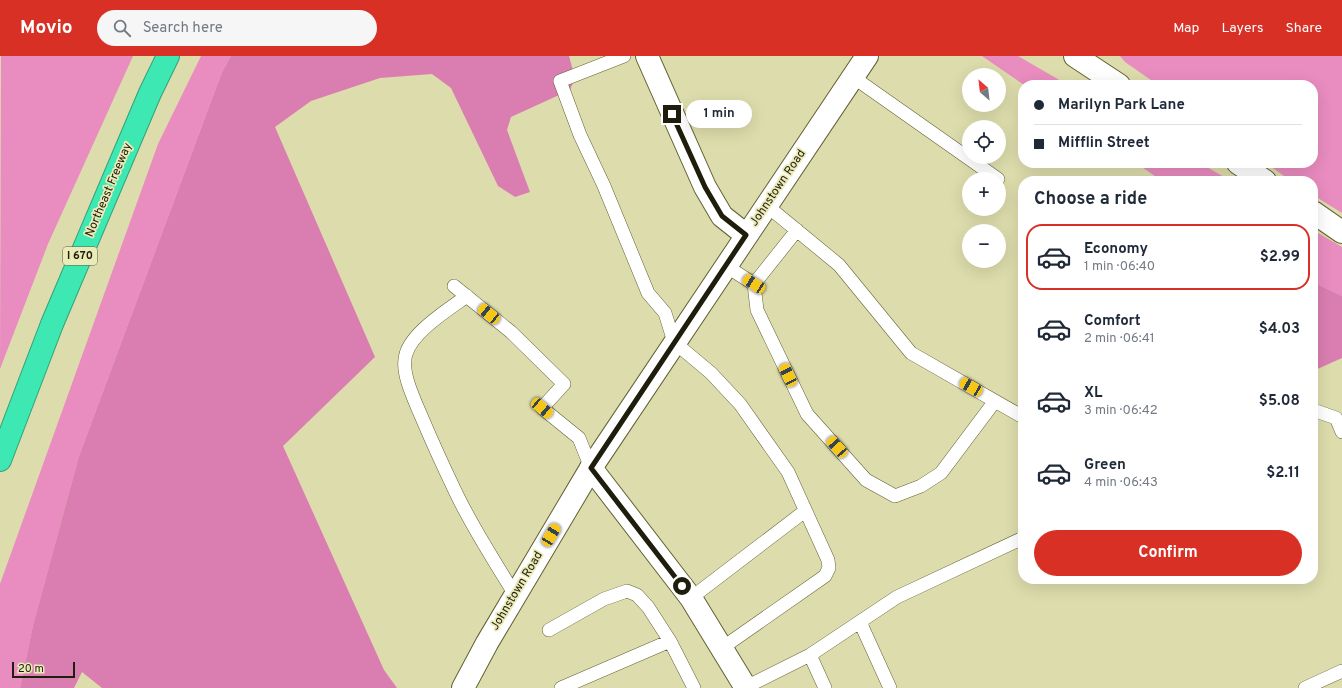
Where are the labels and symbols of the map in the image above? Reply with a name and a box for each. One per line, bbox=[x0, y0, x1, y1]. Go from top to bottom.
north arrow bbox=[962, 68, 1006, 112]
callout: 1 min bbox=[686, 100, 752, 128]
route end bbox=[663, 105, 681, 123]
street label: Northeast Freeway bbox=[82, 140, 136, 240]
street label: Johnstown Road bbox=[746, 146, 810, 230]
road number: I 670 bbox=[63, 247, 97, 265]
car bbox=[741, 272, 767, 296]
car bbox=[476, 302, 502, 326]
car bbox=[777, 362, 799, 388]
car bbox=[958, 376, 984, 398]
car bbox=[529, 396, 555, 420]
car bbox=[825, 434, 849, 460]
car bbox=[540, 522, 562, 548]
street label: Johnstown Road bbox=[487, 549, 547, 633]
route start bbox=[673, 577, 691, 595]
scale bar bbox=[12, 660, 75, 679]

